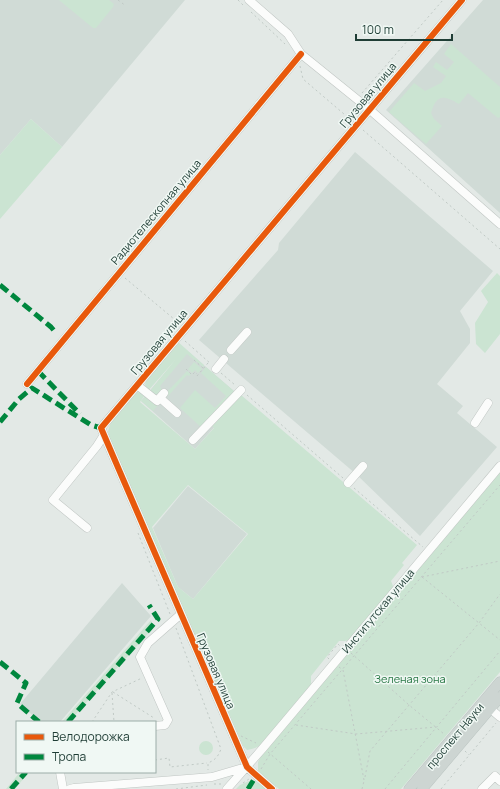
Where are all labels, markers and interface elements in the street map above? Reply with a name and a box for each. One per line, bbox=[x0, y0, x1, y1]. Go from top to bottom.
scale bar bbox=[356, 16, 452, 42]
text: 100 m bbox=[362, 21, 394, 38]
street label: Грузовая улица bbox=[336, 59, 399, 130]
street label: Радиотелескопная улица bbox=[107, 156, 204, 267]
street label: Грузовая улица bbox=[127, 306, 190, 377]
street label: Институтская улица bbox=[338, 565, 417, 656]
street label: Грузовая улица bbox=[194, 631, 239, 711]
park label: Зеленая зона bbox=[374, 671, 446, 686]
street label: проспект Науки bbox=[422, 699, 487, 772]
legend bbox=[16, 721, 156, 773]
text: Велодорожка bbox=[52, 728, 130, 745]
text: Тропа bbox=[52, 748, 86, 765]

